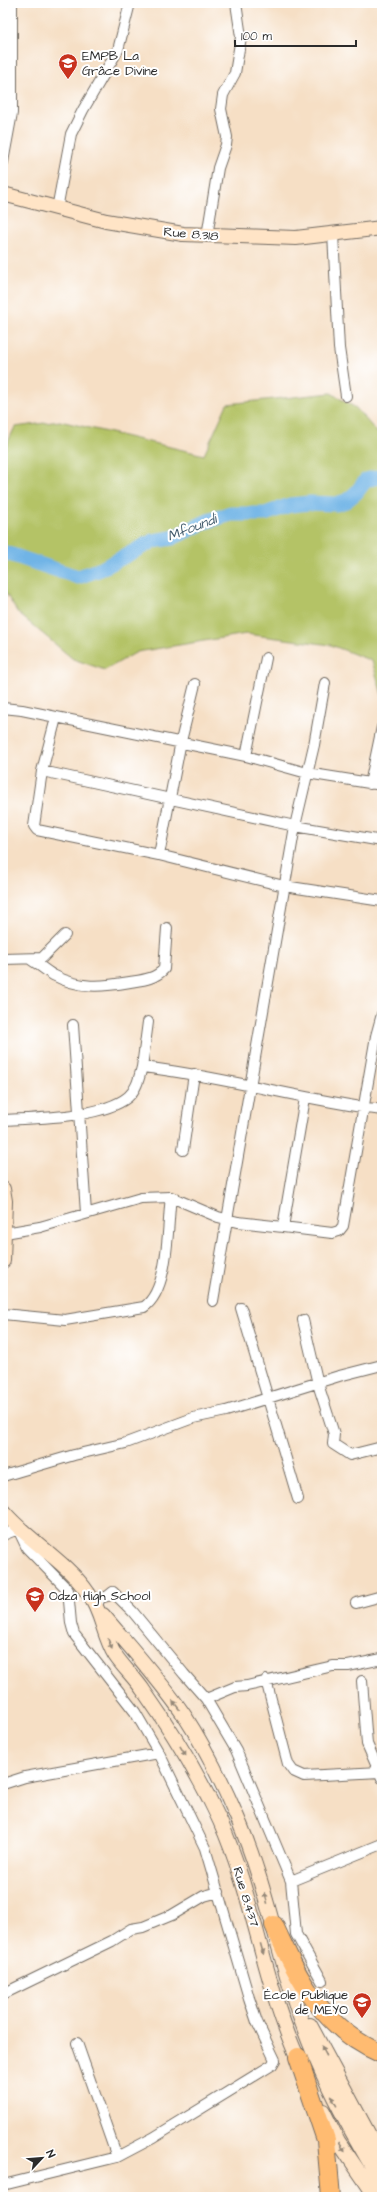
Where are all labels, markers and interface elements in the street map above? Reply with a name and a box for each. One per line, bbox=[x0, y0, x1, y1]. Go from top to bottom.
scale bar bbox=[235, 22, 356, 48]
text: 100 m bbox=[241, 28, 272, 45]
place label: EMPB La Grâce Divine bbox=[82, 47, 158, 80]
school or university icon: EMPB La Grâce Divine bbox=[57, 52, 79, 80]
street label: Rue 8.318 bbox=[163, 223, 220, 245]
water label: Mfoundi bbox=[165, 509, 221, 547]
school or university icon: Odza High School bbox=[24, 1585, 46, 1613]
place label: Odza High School bbox=[49, 1587, 151, 1606]
one-way arrow bbox=[108, 1638, 114, 1650]
one-way arrow bbox=[172, 1700, 180, 1711]
one-way arrow bbox=[179, 1746, 187, 1756]
street label: Rue 8.437 bbox=[228, 1865, 264, 1929]
one-way arrow bbox=[263, 1892, 269, 1904]
one-way arrow bbox=[259, 1944, 265, 1956]
place label: École Publique de MEYO bbox=[264, 1986, 348, 2019]
school or university icon: École Publique de MEYO bbox=[351, 1991, 373, 2019]
one-way arrow bbox=[320, 2045, 327, 2057]
one-way arrow bbox=[331, 2095, 338, 2106]
north arrow bbox=[22, 2138, 62, 2178]
one-way arrow bbox=[338, 2142, 346, 2152]
text: N bbox=[42, 2147, 59, 2160]

